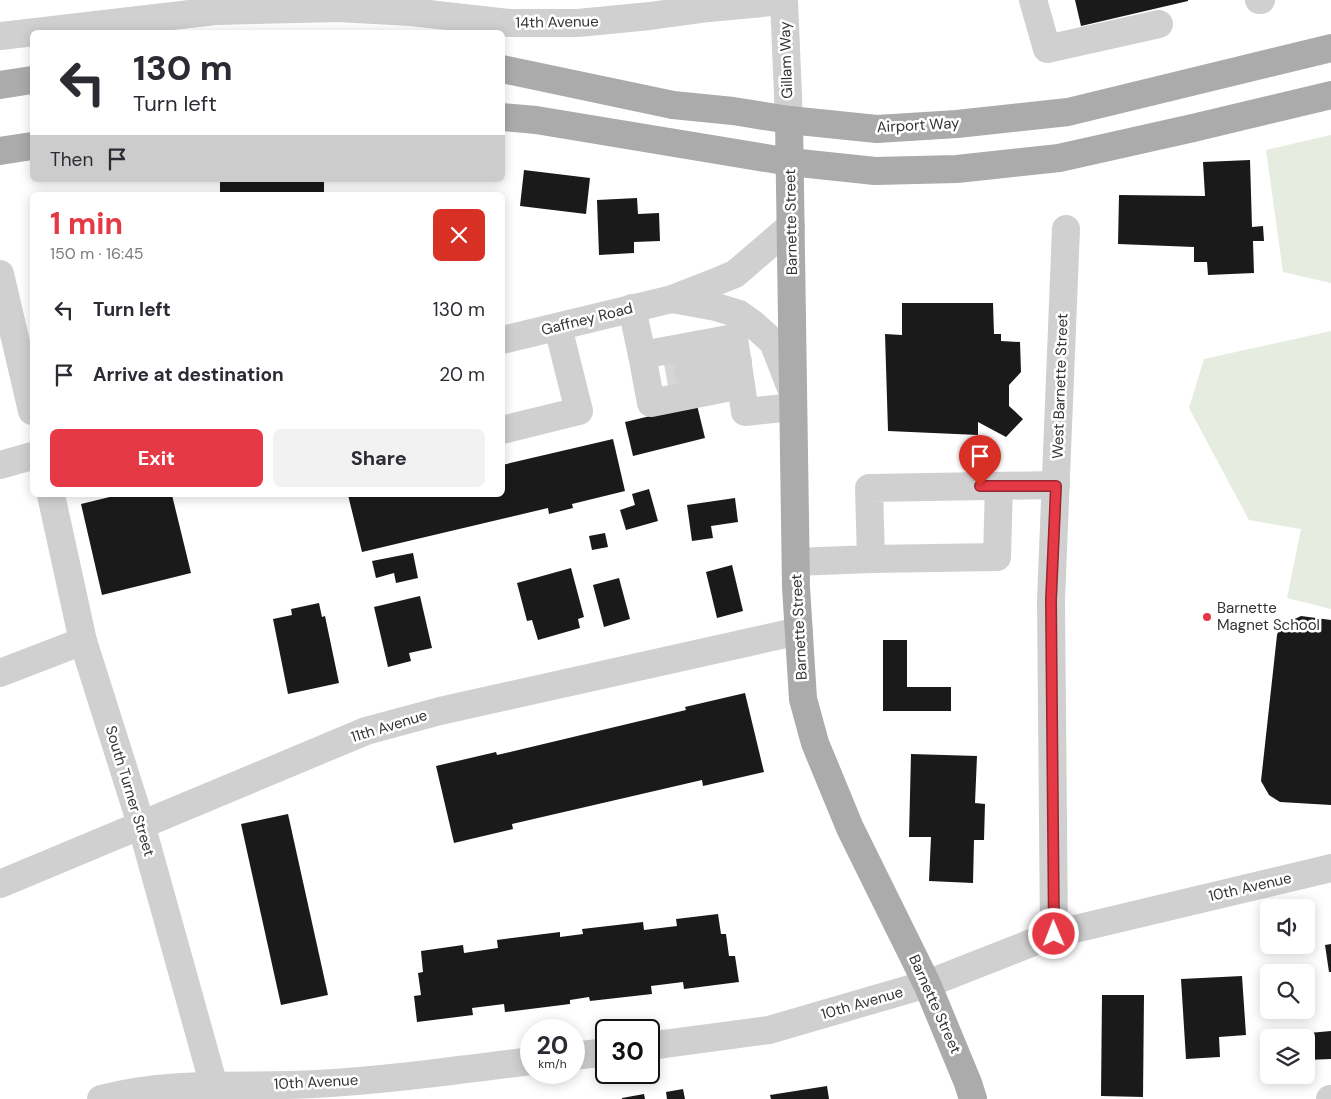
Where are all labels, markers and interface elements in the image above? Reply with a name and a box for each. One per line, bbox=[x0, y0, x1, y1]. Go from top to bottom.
street label: 14th Avenue bbox=[515, 11, 599, 33]
street label: Gillam Way bbox=[775, 20, 797, 99]
text: 130 m bbox=[133, 45, 233, 91]
icon: left bbox=[50, 50, 115, 115]
text: Turn left bbox=[133, 89, 217, 118]
street label: Airport Way bbox=[876, 113, 961, 137]
icon: arrive bbox=[103, 145, 131, 173]
text: Then bbox=[50, 147, 93, 172]
street label: Barnette Street bbox=[780, 169, 802, 275]
text: 1 min bbox=[50, 204, 123, 243]
button: close bbox=[433, 209, 485, 261]
text: 150 m · 16:45 bbox=[50, 243, 144, 264]
icon: left bbox=[50, 296, 78, 324]
text: Turn left bbox=[93, 297, 171, 322]
text: 130 m bbox=[433, 297, 485, 322]
street label: Gaffney Road bbox=[539, 298, 635, 340]
street label: West Barnette Street bbox=[1047, 313, 1073, 459]
icon: arrive bbox=[50, 361, 78, 389]
text: Arrive at destination bbox=[93, 362, 284, 387]
text: 20 m bbox=[439, 362, 485, 387]
button: Exit bbox=[50, 429, 263, 487]
button: Share bbox=[273, 429, 485, 487]
pin bbox=[959, 435, 1001, 486]
icon: arrive bbox=[966, 442, 994, 470]
street label: Barnette Street bbox=[786, 573, 812, 681]
place label: Barnette Magnet School bbox=[1217, 598, 1320, 635]
marker: Barnette Magnet School bbox=[1201, 611, 1213, 623]
street label: 11th Avenue bbox=[348, 705, 430, 747]
street label: South Turner Street bbox=[101, 723, 159, 859]
street label: 10th Avenue bbox=[1207, 868, 1293, 906]
map controls bbox=[1260, 899, 1315, 1084]
button: sound bbox=[1260, 899, 1315, 954]
position arrow bbox=[1027, 907, 1079, 959]
street label: Barnette Street bbox=[904, 951, 966, 1057]
button: search bbox=[1260, 964, 1315, 1019]
street label: 10th Avenue bbox=[819, 982, 905, 1024]
speed limit sign: 30 bbox=[595, 1019, 660, 1084]
text: 20 bbox=[537, 1029, 568, 1062]
button: layers bbox=[1260, 1029, 1315, 1084]
text: km/h bbox=[538, 1056, 567, 1072]
street label: 10th Avenue bbox=[273, 1070, 359, 1094]

